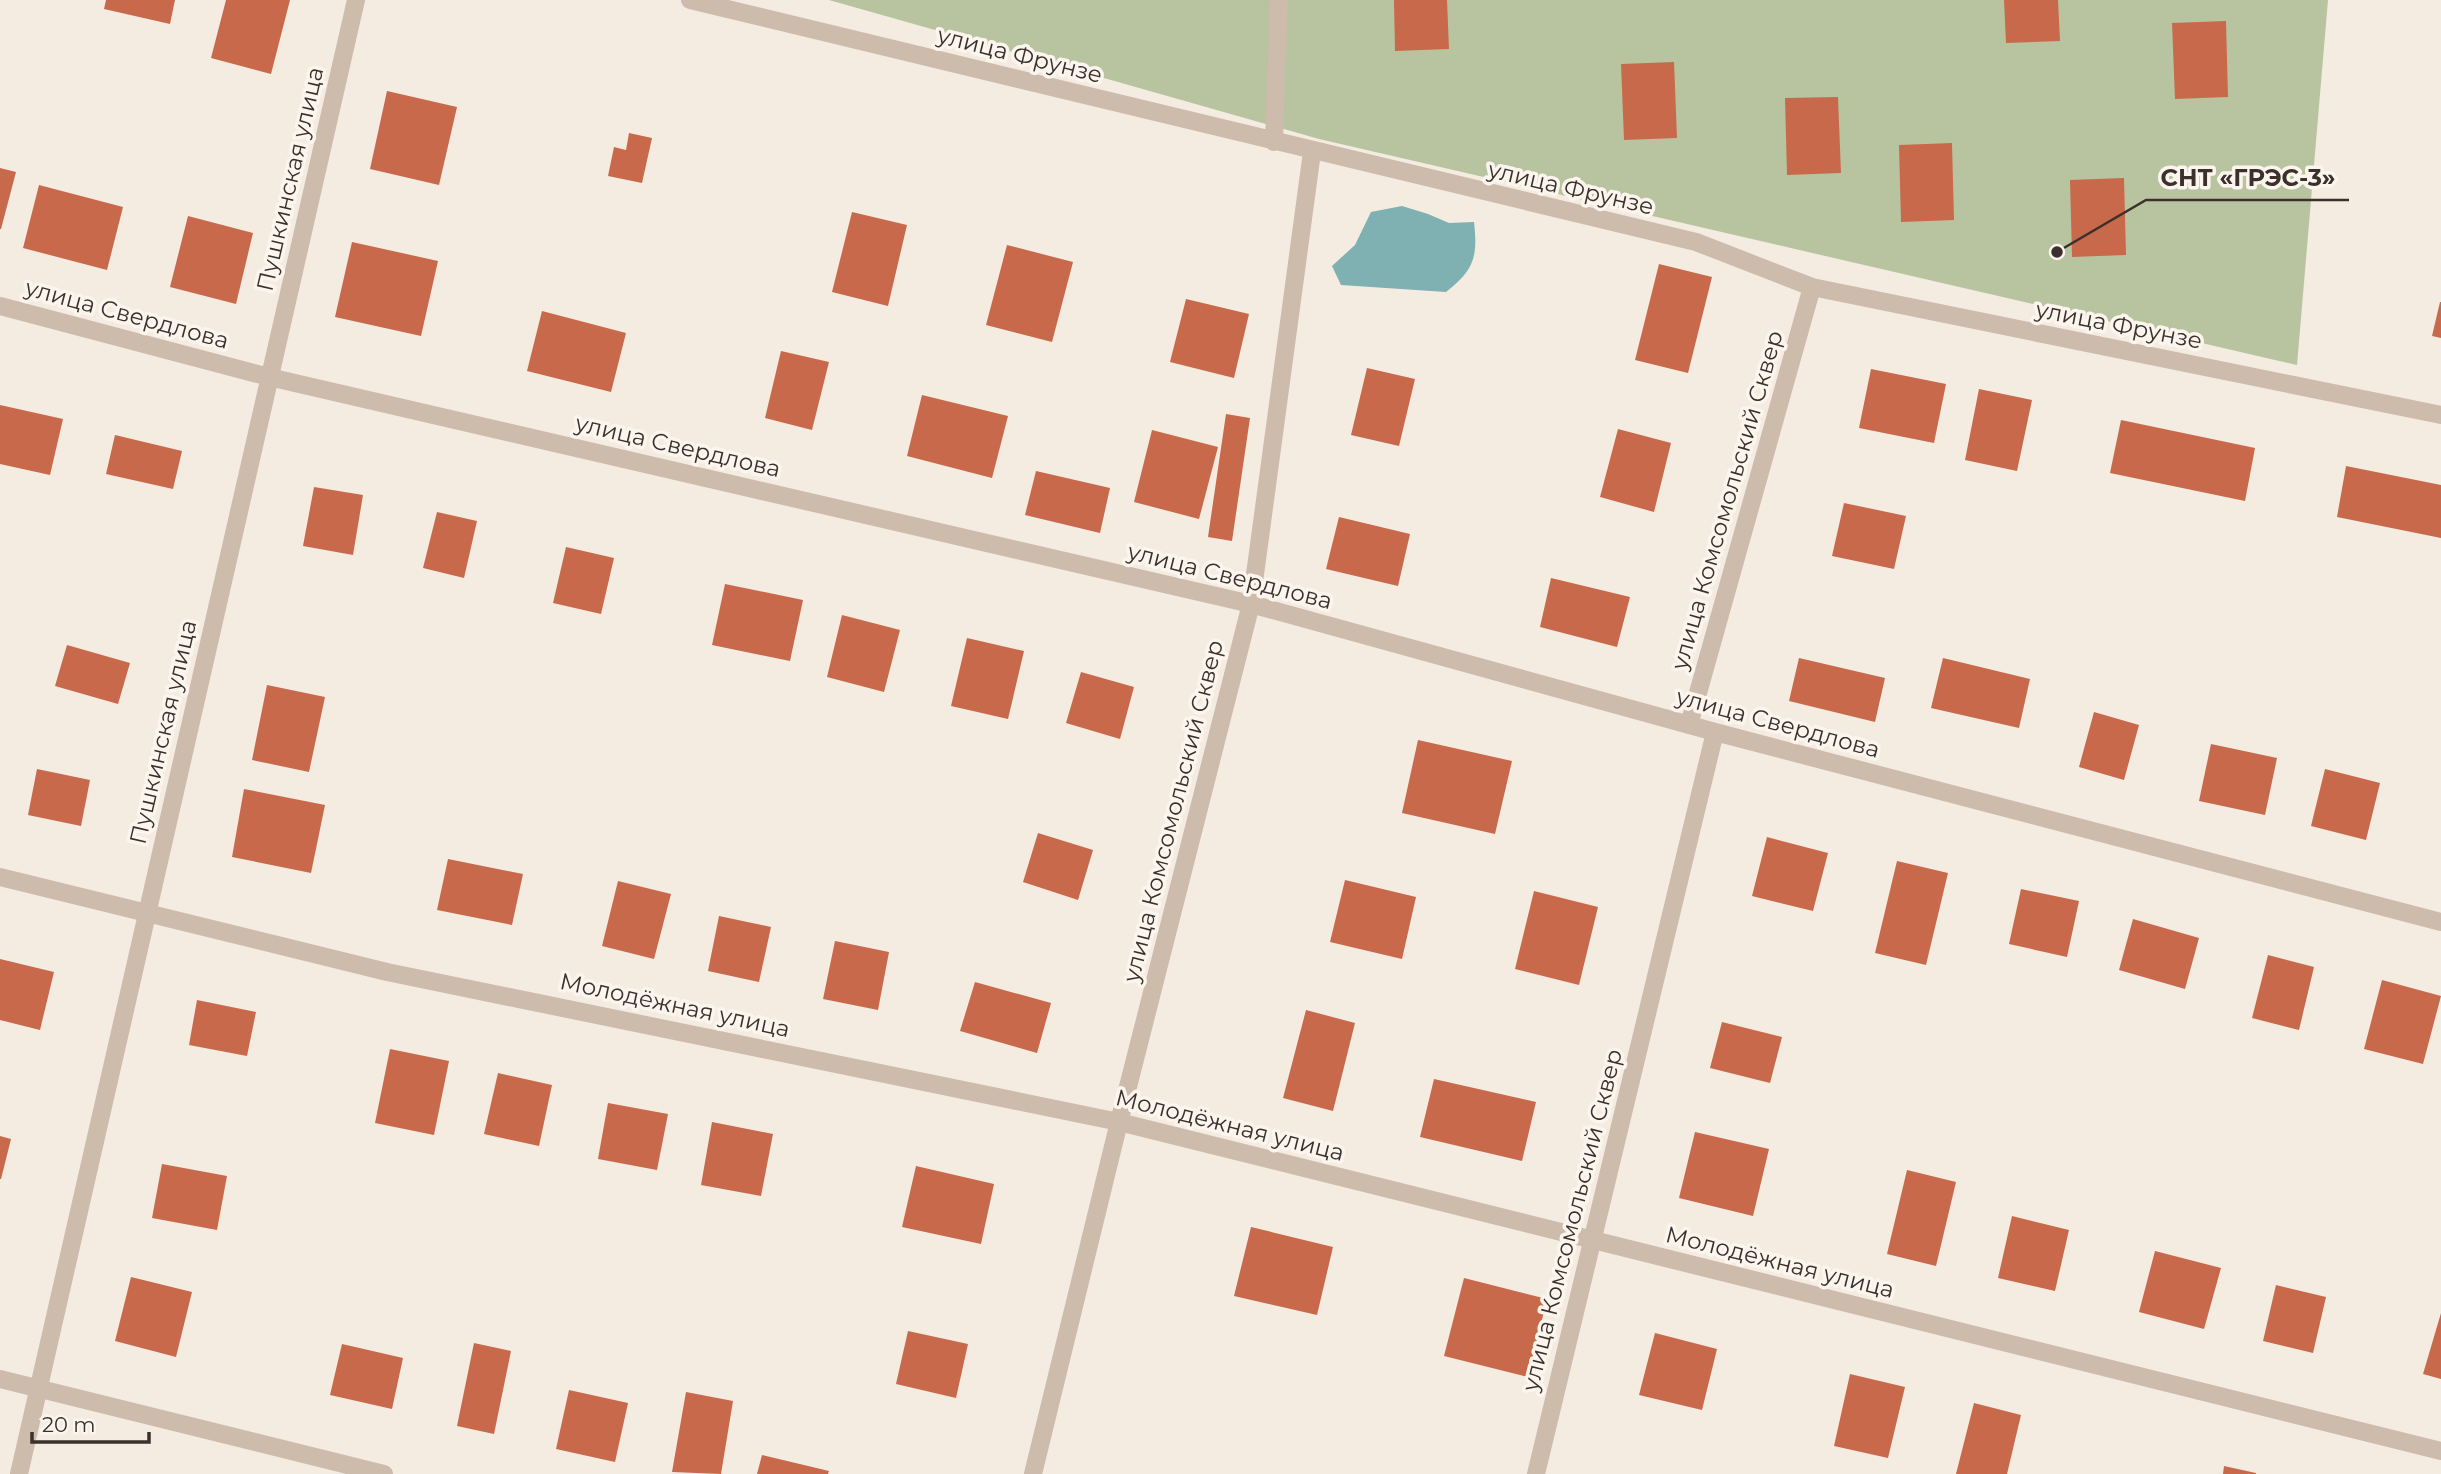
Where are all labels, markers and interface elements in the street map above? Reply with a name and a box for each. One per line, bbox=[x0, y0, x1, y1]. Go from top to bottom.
street label: улица Фрунзе bbox=[934, 21, 1105, 89]
street label: Пушкинская улица bbox=[251, 64, 329, 294]
street label: улица Фрунзе bbox=[1484, 155, 1657, 221]
callout: СНТ «ГРЭС-3» bbox=[2146, 155, 2349, 200]
text: СНТ «ГРЭС-3» bbox=[2160, 163, 2336, 192]
street label: улица Свердлова bbox=[21, 273, 232, 355]
street label: улица Фрунзе bbox=[2032, 295, 2205, 355]
street label: улица Комсомольский Сквер bbox=[1665, 327, 1789, 674]
street label: улица Свердлова bbox=[572, 409, 783, 483]
street label: улица Свердлова bbox=[1124, 537, 1335, 615]
street label: Пушкинская улица bbox=[124, 617, 202, 847]
street label: улица Комсомольский Сквер bbox=[1117, 637, 1229, 986]
street label: улица Свердлова bbox=[1672, 682, 1883, 764]
street label: Молодёжная улица bbox=[557, 967, 793, 1043]
street label: улица Комсомольский Сквер bbox=[1516, 1046, 1628, 1395]
street label: Молодёжная улица bbox=[1113, 1083, 1347, 1167]
street label: Молодёжная улица bbox=[1663, 1220, 1897, 1304]
scale bar bbox=[32, 1400, 149, 1444]
text: 20 m bbox=[42, 1412, 96, 1437]

